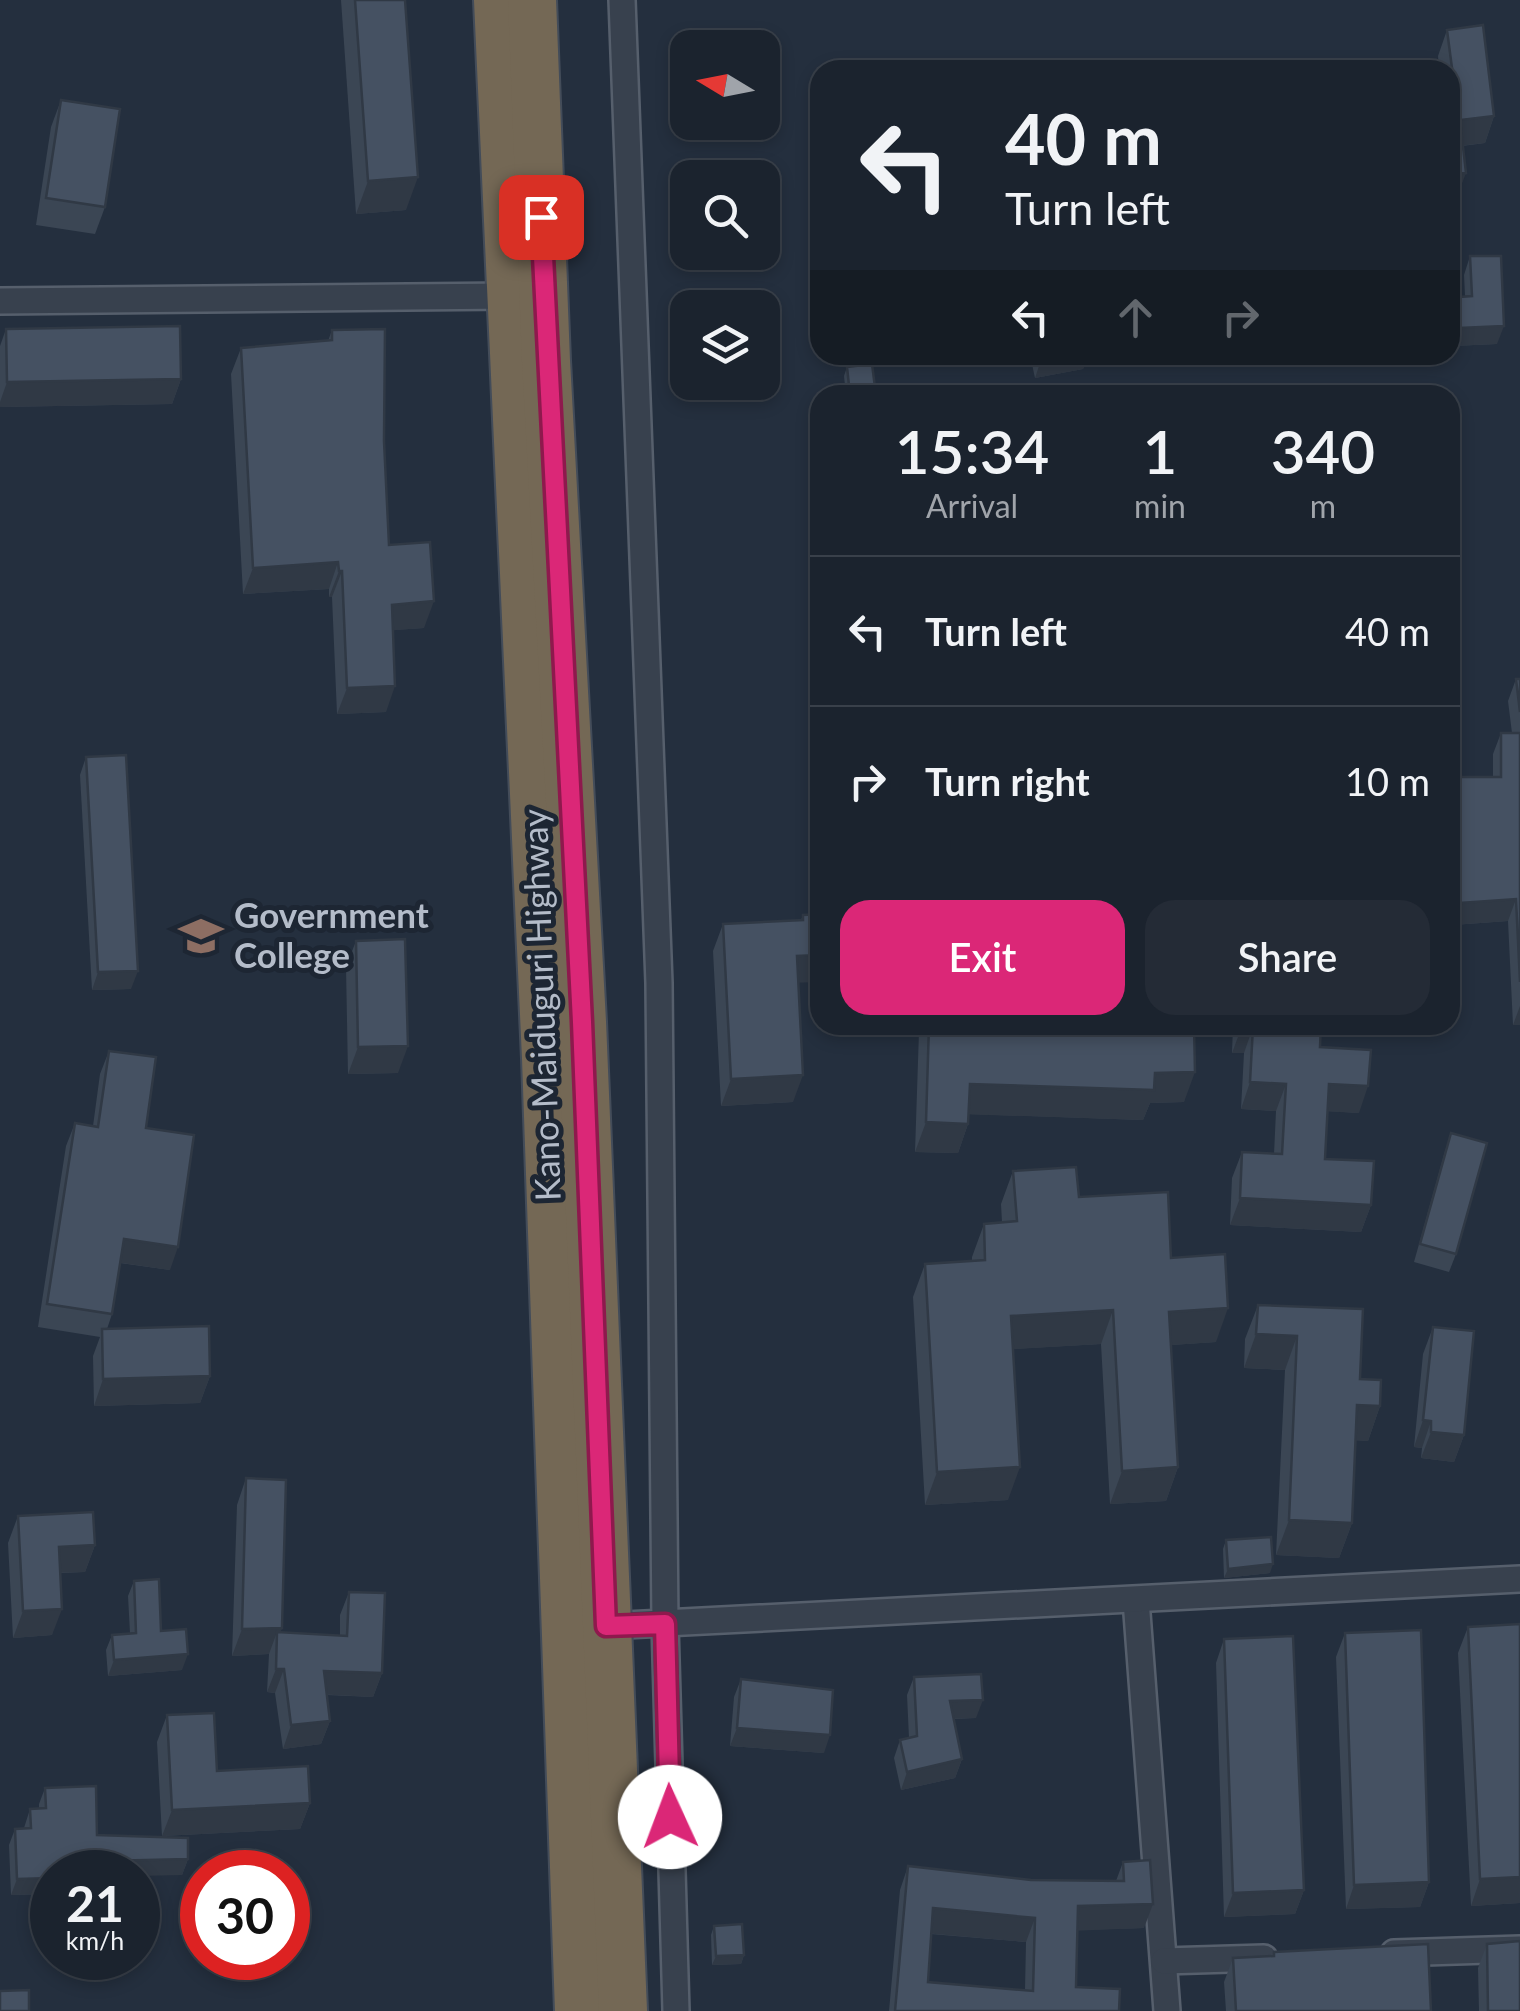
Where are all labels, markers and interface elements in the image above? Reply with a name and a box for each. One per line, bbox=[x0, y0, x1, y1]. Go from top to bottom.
north arrow bbox=[670, 30, 780, 140]
map controls bbox=[670, 30, 780, 400]
text: 40 m bbox=[1005, 96, 1162, 180]
icon: left bbox=[840, 100, 970, 230]
button: search bbox=[670, 160, 780, 270]
pin bbox=[499, 175, 584, 260]
text: Turn left bbox=[1005, 181, 1170, 235]
icon: arrive bbox=[514, 190, 569, 245]
button: layers bbox=[670, 290, 780, 400]
icon: left bbox=[1003, 290, 1058, 345]
icon: ahead bbox=[1108, 290, 1163, 345]
icon: right bbox=[1213, 290, 1268, 345]
text: 15:34 bbox=[895, 415, 1049, 487]
text: 1 bbox=[1143, 415, 1177, 487]
text: 340 bbox=[1271, 415, 1375, 487]
text: Arrival bbox=[926, 486, 1018, 525]
text: min bbox=[1134, 486, 1186, 525]
text: m bbox=[1310, 486, 1336, 525]
icon: left bbox=[840, 604, 895, 659]
text: Turn left bbox=[925, 608, 1067, 654]
text: 40 m bbox=[1345, 608, 1430, 654]
icon: right bbox=[840, 754, 895, 809]
text: Turn right bbox=[925, 758, 1090, 804]
text: 10 m bbox=[1345, 758, 1430, 804]
street label: Kano-Maiduguri Highway bbox=[512, 808, 568, 1202]
place label: Government College bbox=[234, 893, 429, 975]
button: Exit bbox=[840, 900, 1125, 1015]
button: Share bbox=[1145, 900, 1430, 1015]
school or university icon: Government College bbox=[177, 912, 225, 960]
position arrow bbox=[618, 1765, 722, 1869]
speed limit sign: 30 bbox=[180, 1850, 310, 1980]
text: 21 bbox=[66, 1873, 124, 1933]
text: km/h bbox=[66, 1925, 124, 1955]

